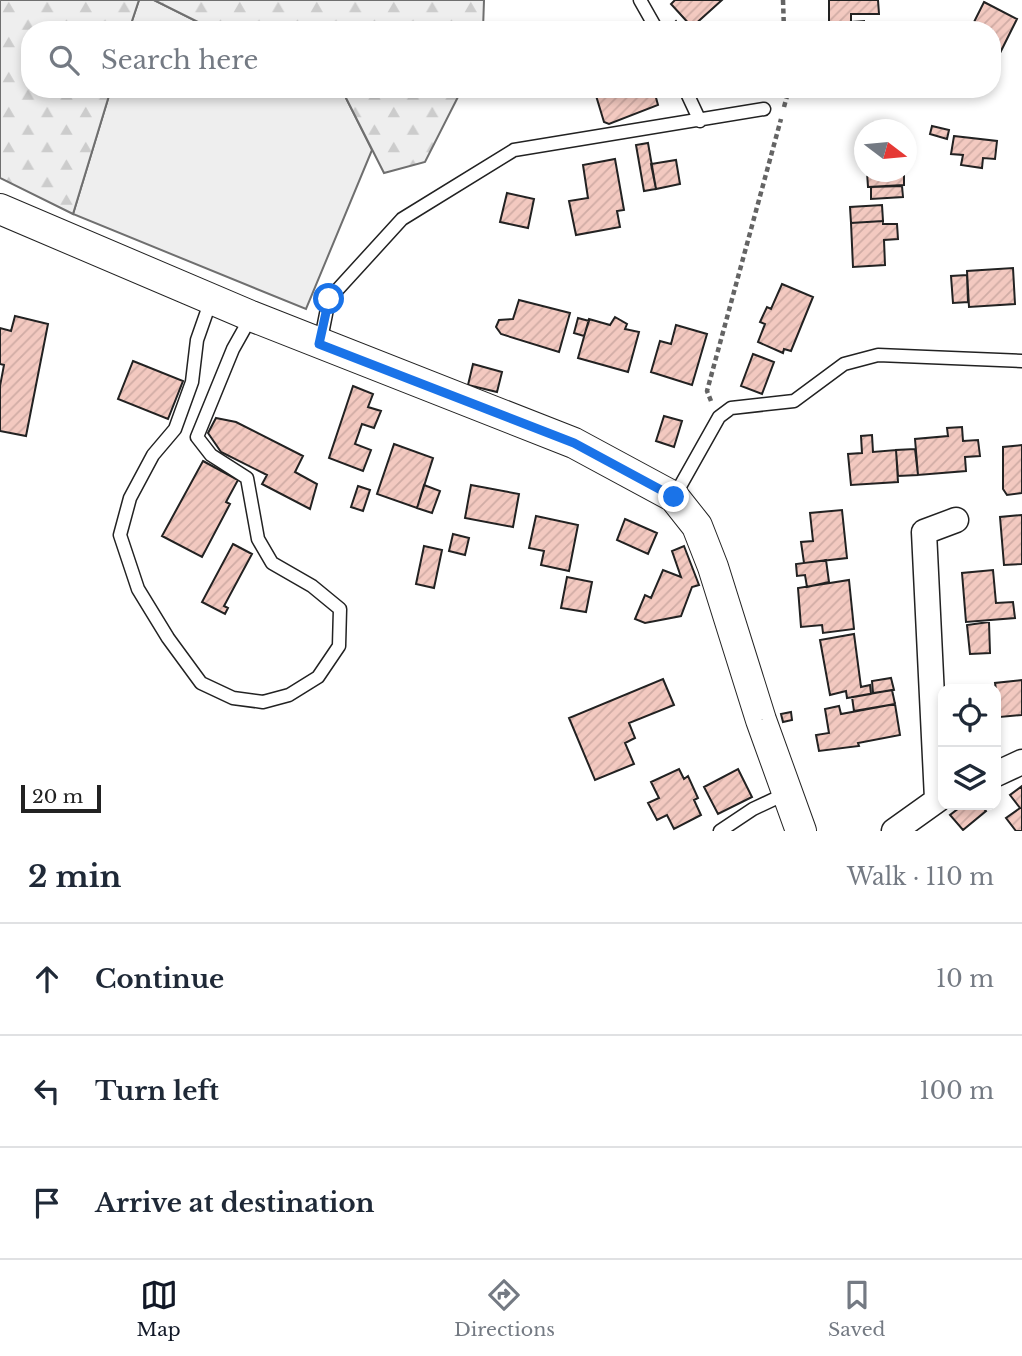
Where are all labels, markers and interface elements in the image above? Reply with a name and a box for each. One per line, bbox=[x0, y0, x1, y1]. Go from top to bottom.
search box bbox=[21, 21, 1001, 98]
icon: search bbox=[45, 41, 83, 79]
text: Search here bbox=[101, 44, 258, 76]
north arrow bbox=[854, 119, 917, 182]
route start bbox=[313, 283, 344, 314]
route end bbox=[658, 481, 689, 512]
map controls bbox=[938, 684, 1001, 810]
button: locate bbox=[938, 684, 1001, 747]
button: layers bbox=[938, 747, 1001, 810]
scale bar bbox=[21, 782, 102, 814]
text: 20 m bbox=[32, 785, 83, 808]
text: 2 min bbox=[28, 858, 121, 895]
text: Walk · 110 m bbox=[847, 863, 994, 891]
icon: ahead bbox=[28, 960, 66, 998]
text: Continue bbox=[95, 963, 224, 995]
text: 10 m bbox=[936, 965, 994, 993]
icon: left bbox=[28, 1072, 66, 1110]
text: Turn left bbox=[95, 1075, 219, 1107]
text: 100 m bbox=[920, 1077, 994, 1105]
icon: arrive bbox=[28, 1184, 66, 1222]
text: Arrive at destination bbox=[95, 1187, 375, 1219]
tab: Map bbox=[137, 1276, 181, 1341]
tab: Directions bbox=[454, 1276, 555, 1341]
tab: Saved bbox=[828, 1276, 885, 1341]

